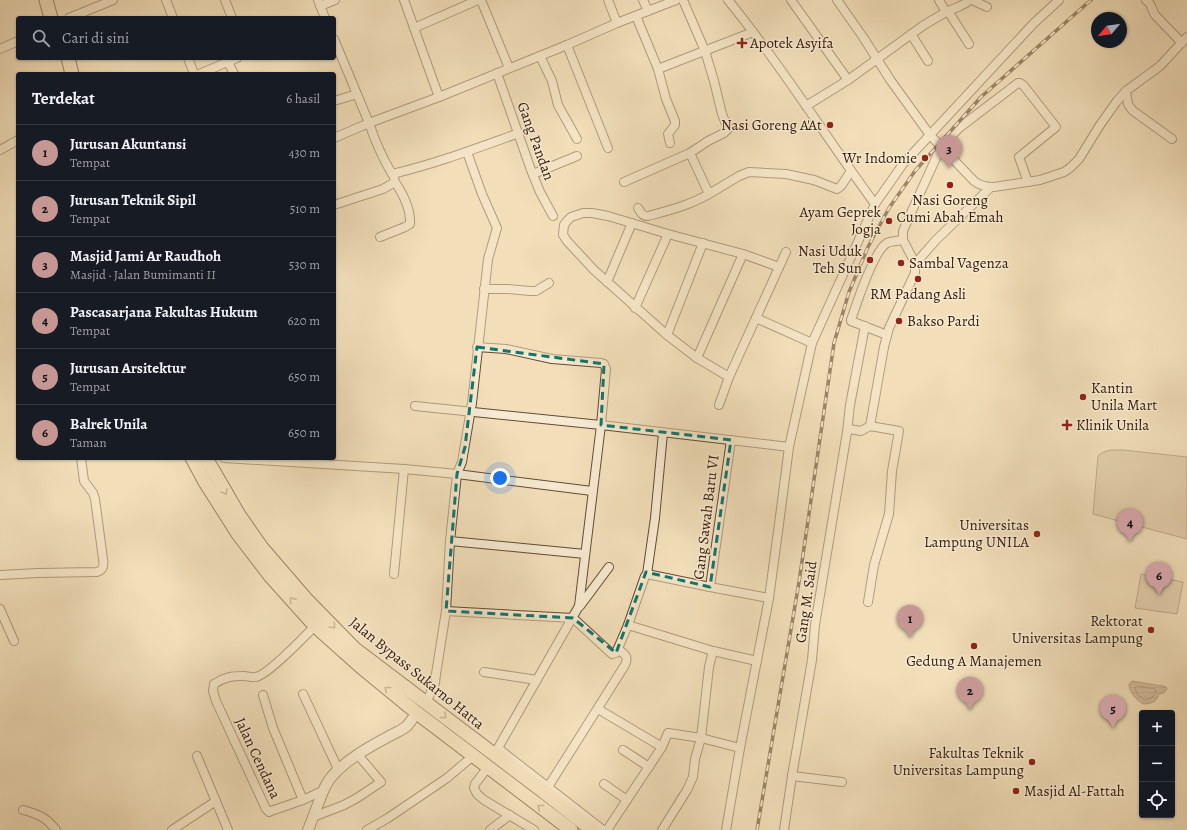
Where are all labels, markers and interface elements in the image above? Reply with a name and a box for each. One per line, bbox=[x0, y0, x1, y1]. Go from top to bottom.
north arrow bbox=[1091, 12, 1127, 48]
search box bbox=[16, 16, 336, 60]
icon: search bbox=[30, 27, 52, 49]
text: Cari di sini bbox=[62, 28, 129, 48]
place label: Apotek Asyifa bbox=[749, 33, 833, 53]
marker: Apotek Asyifa bbox=[737, 38, 747, 48]
text: Terdekat bbox=[32, 87, 95, 110]
text: 6 hasil bbox=[286, 90, 320, 107]
street label: Gang Pandan bbox=[513, 99, 559, 183]
place label: Nasi Goreng A'At bbox=[721, 115, 822, 135]
marker: Nasi Goreng A'At bbox=[825, 120, 835, 130]
text: Jurusan Akuntansi bbox=[70, 134, 186, 154]
pin: 3 bbox=[936, 135, 962, 168]
text: 1 bbox=[43, 144, 47, 161]
text: 430 m bbox=[288, 144, 320, 161]
place label: Wr Indomie bbox=[841, 148, 917, 168]
marker: Wr Indomie bbox=[920, 153, 930, 163]
text: Tempat bbox=[70, 154, 110, 171]
marker: Nasi Goreng Cumi Abah Emah bbox=[945, 180, 955, 190]
text: Jurusan Teknik Sipil bbox=[70, 190, 196, 210]
place label: Nasi Goreng Cumi Abah Emah bbox=[896, 190, 1004, 227]
text: 2 bbox=[42, 200, 48, 217]
text: 510 m bbox=[290, 200, 320, 217]
place label: Ayam Geprek Jogja bbox=[799, 202, 882, 239]
text: Tempat bbox=[70, 210, 110, 227]
marker: Ayam Geprek Jogja bbox=[884, 216, 894, 226]
place label: Nasi Uduk Teh Sun bbox=[798, 241, 863, 278]
text: Masjid Jami Ar Raudhoh bbox=[70, 246, 221, 266]
place label: Sambal Vagenza bbox=[909, 253, 1009, 273]
marker: Nasi Uduk Teh Sun bbox=[865, 255, 875, 265]
text: 3 bbox=[42, 256, 48, 273]
text: 530 m bbox=[289, 256, 320, 273]
marker: Sambal Vagenza bbox=[896, 258, 906, 268]
text: Masjid · Jalan Bumimanti II bbox=[70, 266, 216, 283]
marker: RM Padang Asli bbox=[913, 274, 923, 284]
place label: RM Padang Asli bbox=[870, 284, 966, 304]
text: Pascasarjana Fakultas Hukum bbox=[70, 302, 258, 322]
place label: Bakso Pardi bbox=[907, 311, 980, 331]
text: 4 bbox=[42, 312, 48, 329]
text: 620 m bbox=[287, 312, 320, 329]
marker: Bakso Pardi bbox=[894, 316, 904, 326]
text: Tempat bbox=[70, 322, 110, 339]
text: Jurusan Arsitektur bbox=[70, 358, 186, 378]
text: 5 bbox=[42, 368, 48, 385]
text: 650 m bbox=[288, 368, 320, 385]
text: Tempat bbox=[70, 378, 110, 395]
place label: Kantin Unila Mart bbox=[1091, 378, 1157, 415]
marker: Kantin Unila Mart bbox=[1078, 392, 1088, 402]
text: Balrek Unila bbox=[70, 414, 147, 434]
place label: Klinik Unila bbox=[1076, 415, 1149, 435]
marker: Klinik Unila bbox=[1061, 419, 1073, 431]
text: 6 bbox=[42, 424, 48, 441]
text: 650 m bbox=[288, 424, 320, 441]
text: Taman bbox=[70, 434, 107, 451]
street label: Gang Sawah Baru VI bbox=[688, 453, 724, 581]
your location bbox=[490, 468, 510, 488]
one-way arrow bbox=[221, 488, 228, 495]
pin: 4 bbox=[1117, 509, 1143, 542]
place label: Universitas Lampung UNILA bbox=[924, 515, 1029, 552]
marker: Universitas Lampung UNILA bbox=[1032, 529, 1042, 539]
street label: Gang M. Said bbox=[790, 559, 822, 644]
pin: 6 bbox=[1146, 562, 1172, 595]
one-way arrow bbox=[289, 597, 296, 605]
pin: 1 bbox=[897, 605, 923, 638]
place label: Rektorat Universitas Lampung bbox=[1012, 611, 1143, 648]
street label: Jalan Bypass Sukarno Hatta bbox=[345, 612, 489, 734]
one-way arrow bbox=[328, 621, 335, 629]
marker: Rektorat Universitas Lampung bbox=[1146, 625, 1156, 635]
marker: Gedung A Manajemen bbox=[969, 641, 979, 651]
place label: Gedung A Manajemen bbox=[906, 651, 1042, 671]
pin: 2 bbox=[957, 677, 983, 710]
one-way arrow bbox=[384, 686, 391, 693]
pin: 5 bbox=[1100, 695, 1126, 728]
map controls bbox=[1139, 710, 1175, 818]
button: + bbox=[1139, 710, 1175, 746]
one-way arrow bbox=[439, 712, 446, 719]
street label: Jalan Cendana bbox=[230, 714, 286, 802]
place label: Fakultas Teknik Universitas Lampung bbox=[893, 743, 1025, 780]
button: − bbox=[1139, 746, 1175, 782]
marker: Fakultas Teknik Universitas Lampung bbox=[1027, 757, 1037, 767]
place label: Masjid Al-Fattah bbox=[1024, 781, 1125, 801]
button: locate bbox=[1139, 782, 1175, 818]
marker: Masjid Al-Fattah bbox=[1011, 786, 1021, 796]
one-way arrow bbox=[538, 804, 545, 811]

